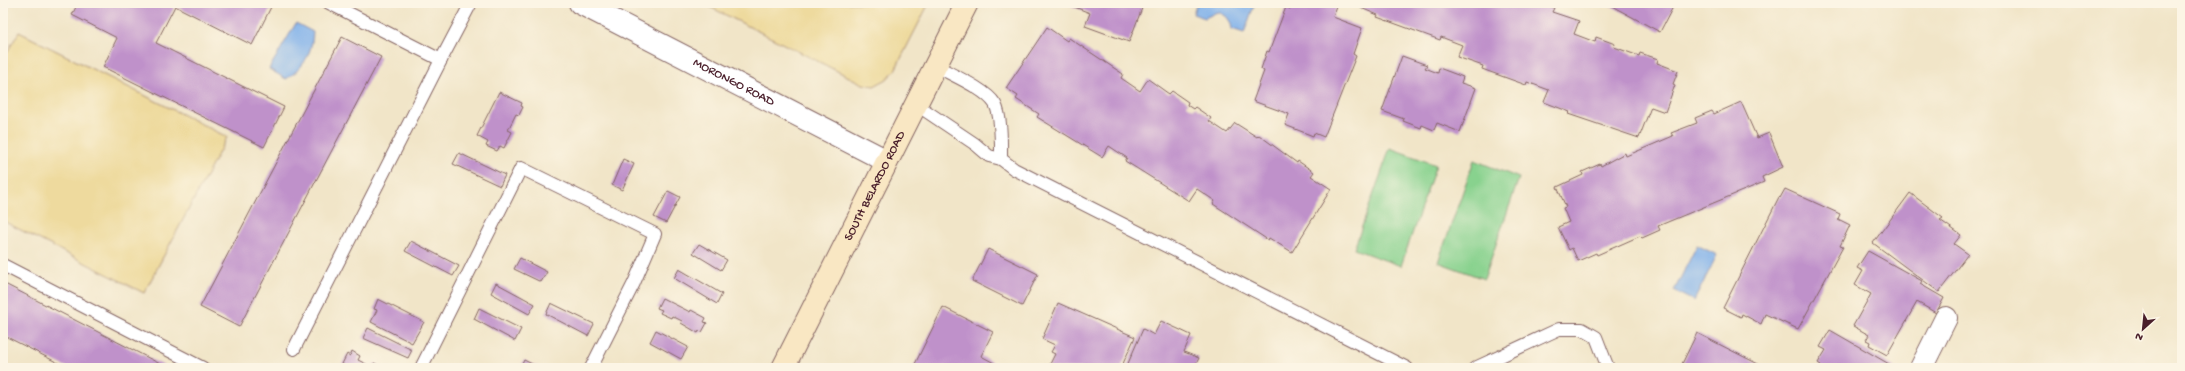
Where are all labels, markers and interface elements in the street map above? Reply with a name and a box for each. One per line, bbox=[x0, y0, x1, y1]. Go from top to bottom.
street label: MORONGO ROAD bbox=[690, 55, 778, 110]
street label: SOUTH BELARDO ROAD bbox=[841, 128, 909, 243]
north arrow bbox=[2123, 309, 2163, 349]
text: N bbox=[2133, 329, 2145, 343]

